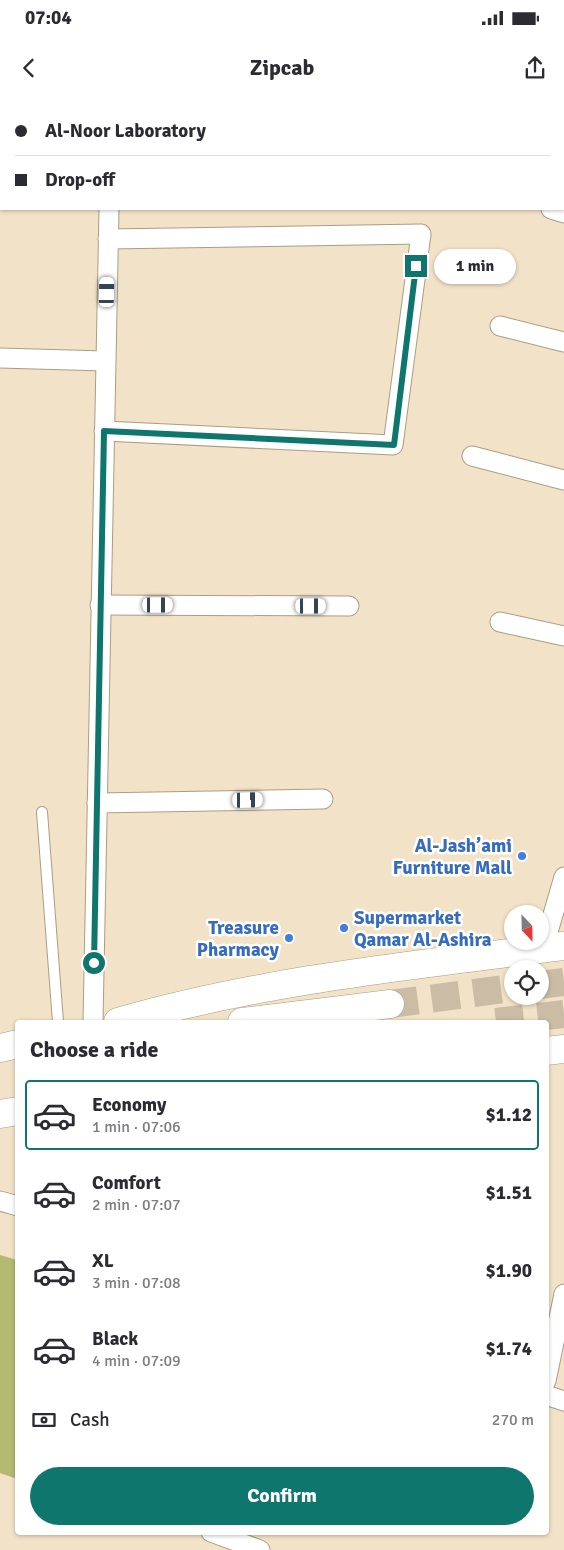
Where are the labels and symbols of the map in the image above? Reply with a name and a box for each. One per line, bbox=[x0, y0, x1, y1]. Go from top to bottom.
callout: 1 min bbox=[434, 248, 516, 284]
route end bbox=[405, 255, 427, 277]
car bbox=[99, 277, 114, 307]
car bbox=[143, 598, 173, 613]
car bbox=[296, 599, 326, 614]
car bbox=[232, 792, 263, 808]
place label: Al-Jash’ami Furniture Mall bbox=[393, 834, 512, 880]
marker: Al-Jash’ami Furniture Mall bbox=[516, 850, 528, 862]
north arrow bbox=[504, 905, 549, 950]
place label: Supermarket Qamar Al-Ashira bbox=[354, 906, 492, 952]
place label: Treasure Pharmacy bbox=[197, 916, 280, 962]
marker: Supermarket Qamar Al-Ashira bbox=[338, 922, 350, 934]
marker: Treasure Pharmacy bbox=[283, 932, 295, 944]
route start bbox=[83, 952, 105, 974]

